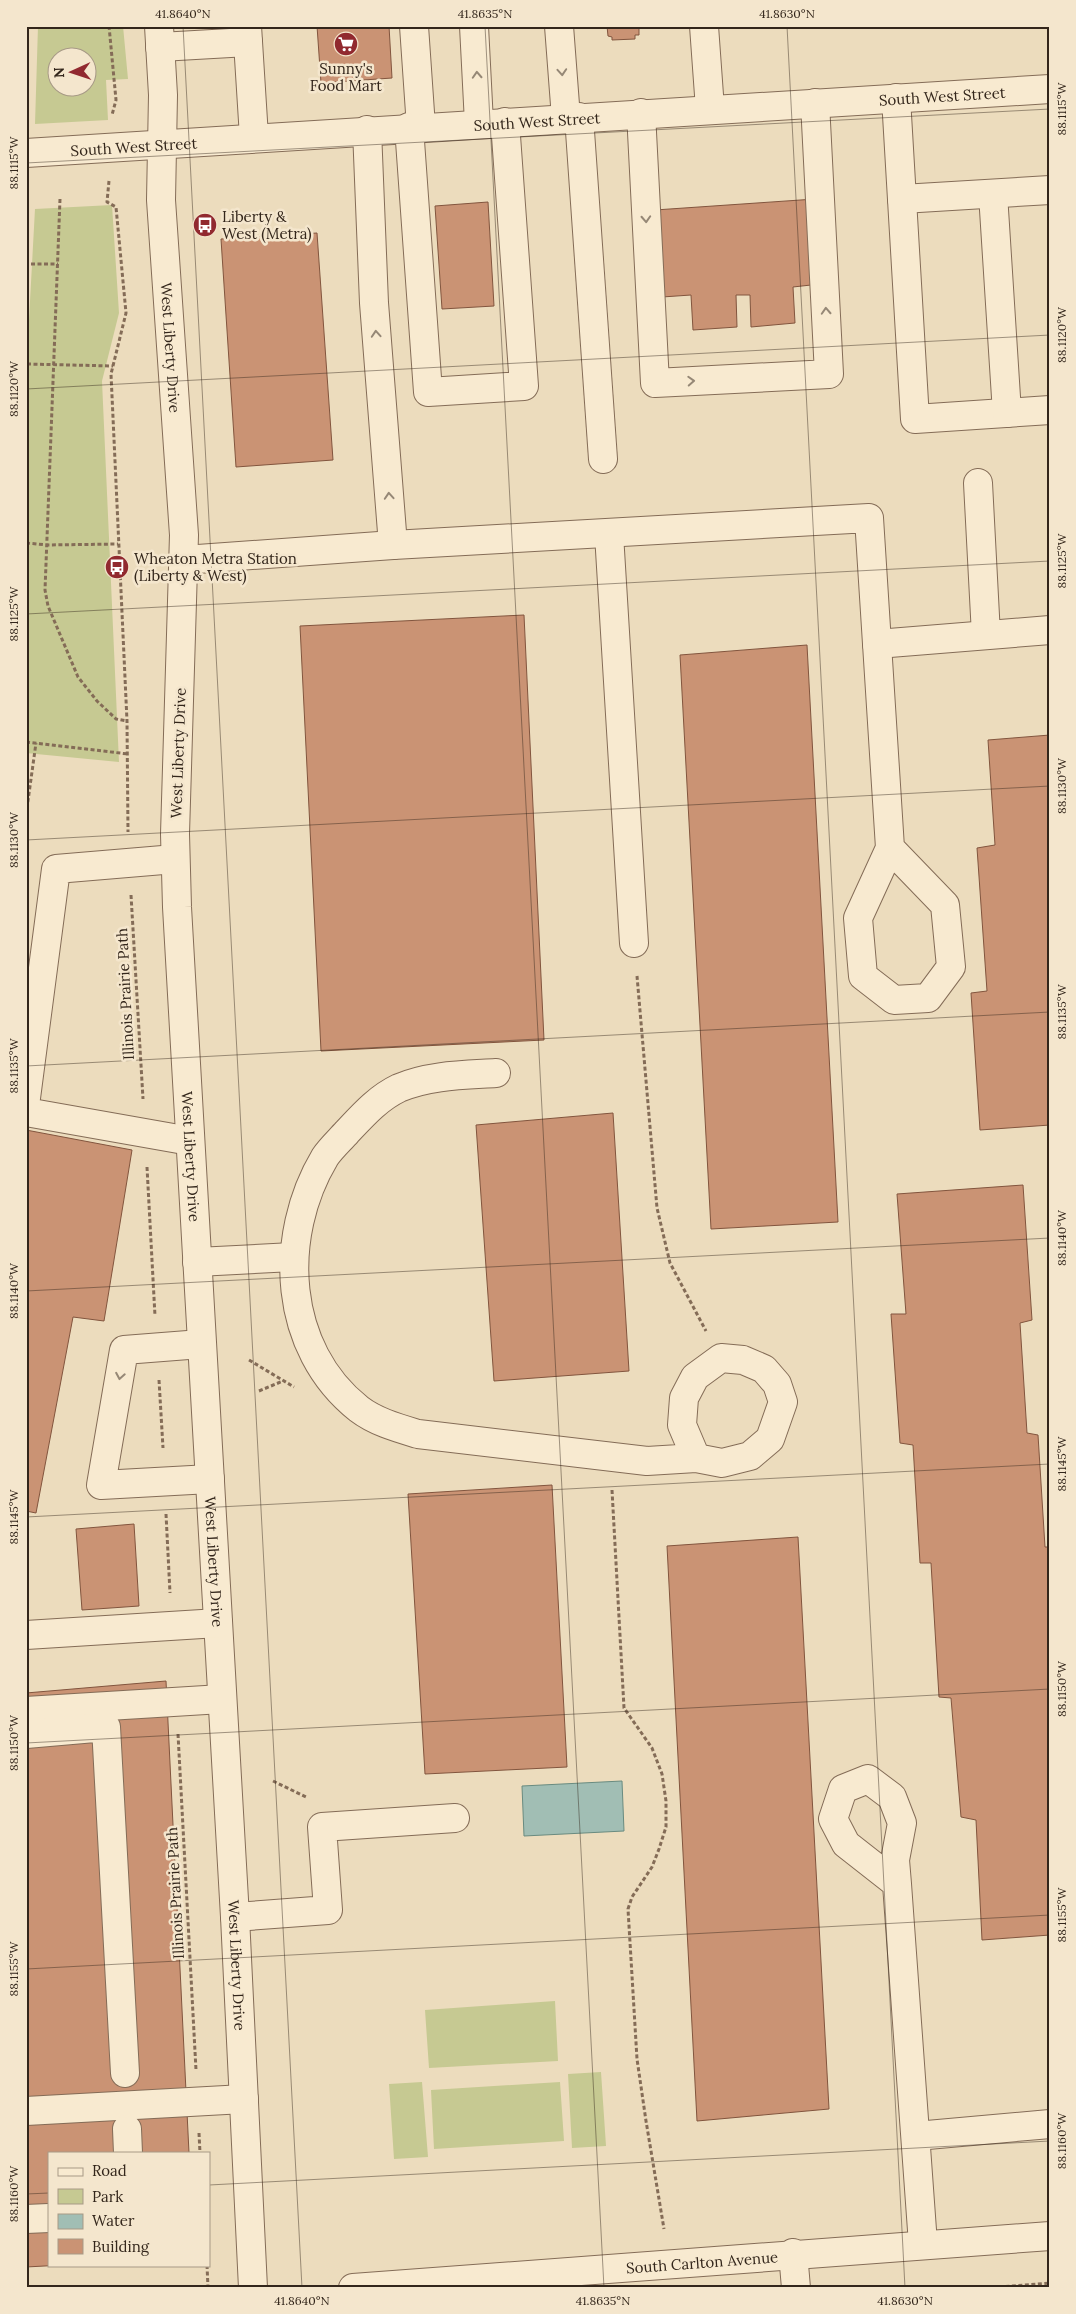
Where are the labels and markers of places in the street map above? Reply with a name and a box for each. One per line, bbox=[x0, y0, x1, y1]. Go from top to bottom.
supermarket icon: Sunny's Food Mart bbox=[333, 31, 359, 57]
place label: Sunny's Food Mart bbox=[310, 59, 382, 95]
place label: Liberty & West (Metra) bbox=[222, 207, 312, 244]
bus stop icon: Liberty & West (Metra) bbox=[192, 212, 218, 238]
place label: Wheaton Metra Station (Liberty & West) bbox=[134, 549, 297, 586]
bus stop icon: Wheaton Metra Station (Liberty & West) bbox=[104, 554, 130, 580]

